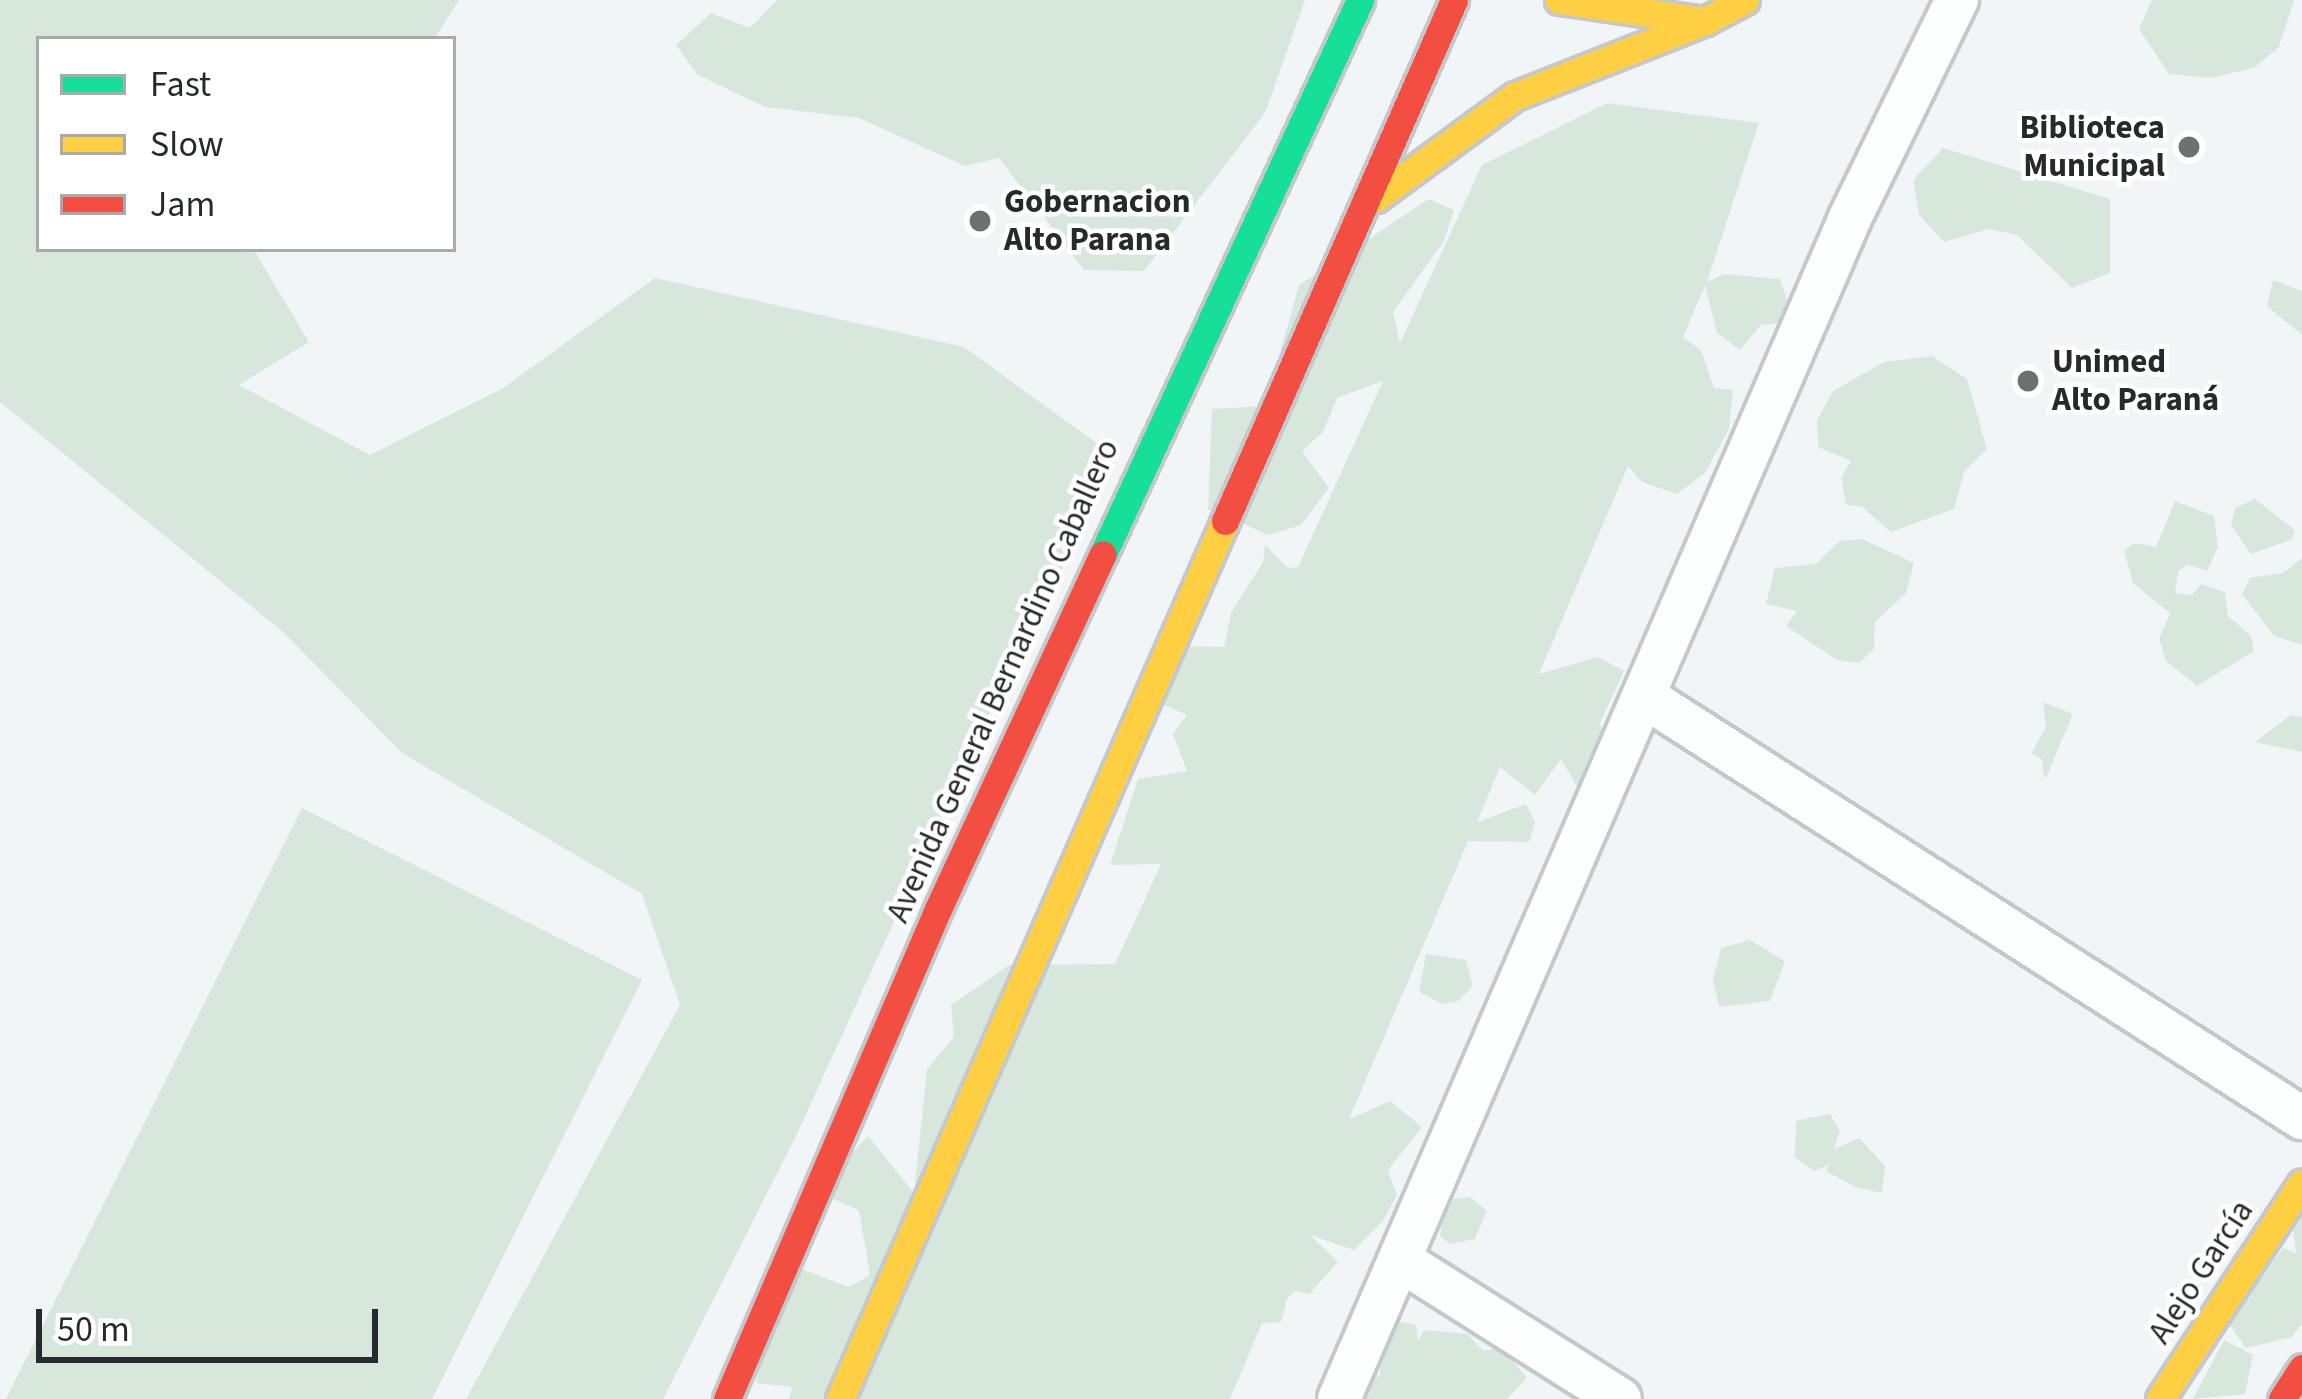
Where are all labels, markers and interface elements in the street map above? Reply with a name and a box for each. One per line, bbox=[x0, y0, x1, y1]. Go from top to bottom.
legend bbox=[36, 36, 456, 252]
text: Fast bbox=[150, 59, 211, 110]
place label: Biblioteca Municipal bbox=[2019, 108, 2165, 186]
text: Slow bbox=[150, 119, 224, 170]
marker: Biblioteca Municipal bbox=[2176, 134, 2202, 160]
text: Jam bbox=[150, 179, 215, 230]
place label: Gobernacion Alto Parana bbox=[1004, 182, 1191, 260]
marker: Gobernacion Alto Parana bbox=[967, 208, 993, 234]
place label: Unimed Alto Paraná bbox=[2052, 342, 2219, 420]
marker: Unimed Alto Paraná bbox=[2015, 368, 2041, 394]
street label: Avenida General Bernardino Caballero bbox=[878, 433, 1128, 929]
street label: Alejo García bbox=[2140, 1193, 2262, 1351]
scale bar bbox=[42, 1285, 384, 1359]
text: 50 m bbox=[57, 1304, 130, 1355]

